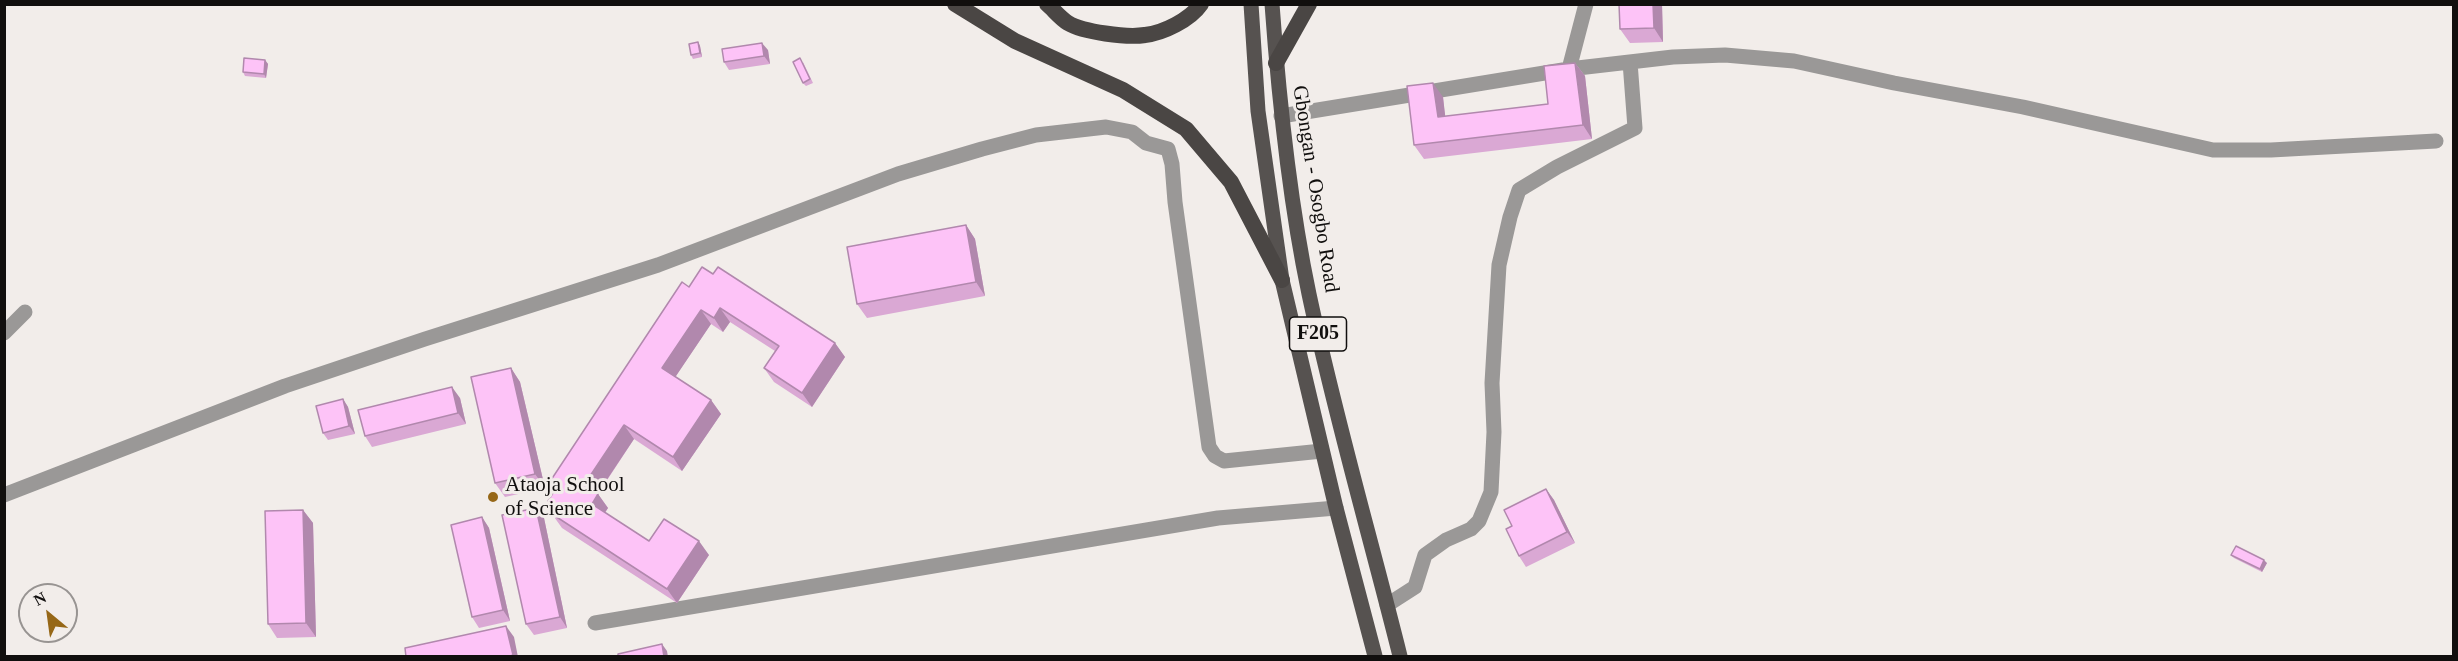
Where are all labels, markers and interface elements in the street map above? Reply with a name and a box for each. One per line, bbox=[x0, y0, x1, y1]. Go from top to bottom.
street label: Gbongan - Osogbo Road bbox=[1286, 84, 1344, 294]
road number: F205 bbox=[1290, 317, 1346, 351]
place label: Ataoja School of Science bbox=[505, 472, 625, 522]
marker: Ataoja School of Science bbox=[486, 490, 500, 504]
north arrow bbox=[18, 583, 78, 643]
text: N bbox=[31, 588, 49, 609]

